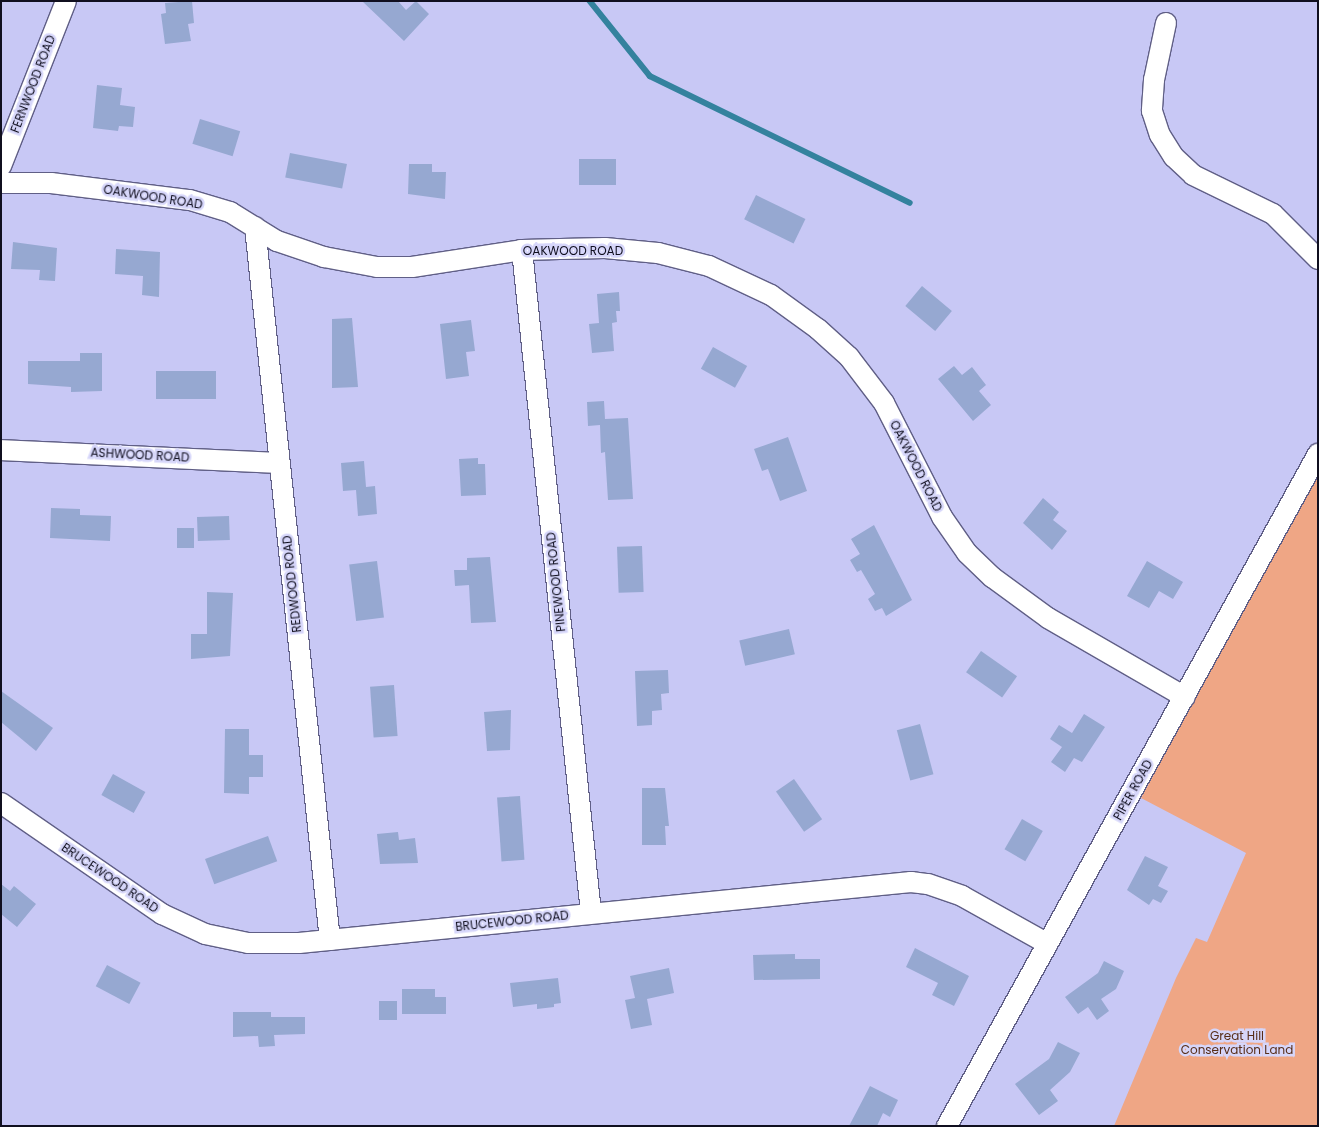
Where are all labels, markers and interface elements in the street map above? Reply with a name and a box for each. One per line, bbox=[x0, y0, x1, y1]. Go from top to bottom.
street label: FERNWOOD ROAD bbox=[8, 33, 58, 135]
street label: OAKWOOD ROAD bbox=[102, 182, 204, 212]
street label: OAKWOOD ROAD bbox=[523, 244, 623, 258]
street label: OAKWOOD ROAD bbox=[887, 418, 945, 514]
street label: ASHWOOD ROAD bbox=[90, 445, 190, 465]
street label: PINEWOOD ROAD bbox=[544, 531, 568, 633]
street label: REDWOOD ROAD bbox=[280, 535, 304, 633]
street label: PIPER ROAD bbox=[1111, 757, 1155, 823]
street label: BRUCEWOOD ROAD bbox=[59, 840, 161, 916]
street label: BRUCEWOOD ROAD bbox=[455, 908, 569, 934]
park label: Great Hill Conservation Land bbox=[1181, 1029, 1293, 1057]

